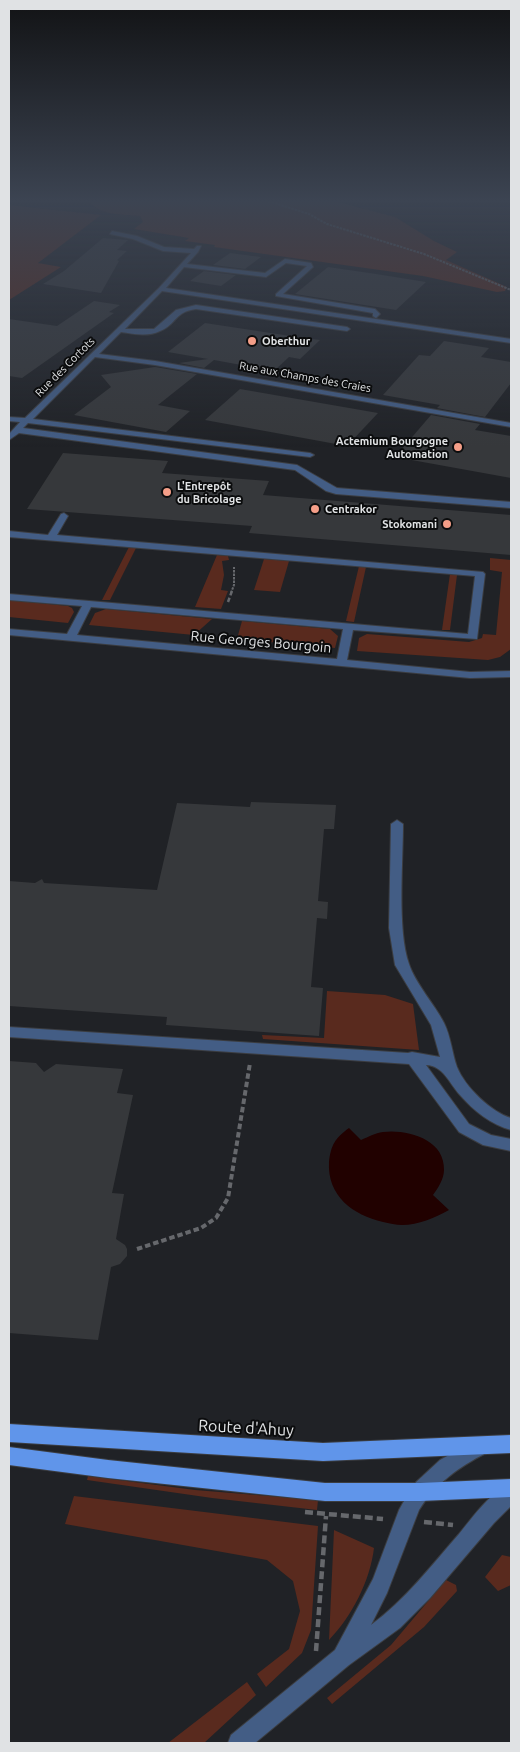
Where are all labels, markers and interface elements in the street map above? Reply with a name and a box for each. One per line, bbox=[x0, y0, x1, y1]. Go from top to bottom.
place label: Oberthur bbox=[262, 334, 310, 348]
street label: Rue des Cortots bbox=[33, 335, 97, 399]
marker: Oberthur bbox=[246, 335, 258, 347]
street label: Rue aux Champs des Craies bbox=[238, 359, 372, 395]
place label: Actemium Bourgogne Automation bbox=[336, 434, 448, 460]
marker: Actemium Bourgogne Automation bbox=[452, 441, 464, 453]
place label: L'Entrepôt du Bricolage bbox=[177, 479, 242, 505]
marker: L'Entrepôt du Bricolage bbox=[161, 486, 173, 498]
place label: Centrakor bbox=[325, 502, 377, 516]
marker: Centrakor bbox=[309, 503, 321, 515]
place label: Stokomani bbox=[382, 517, 437, 531]
marker: Stokomani bbox=[441, 518, 453, 530]
street label: Rue Georges Bourgoin bbox=[190, 627, 332, 657]
street label: Route d'Ahuy bbox=[198, 1416, 294, 1440]

